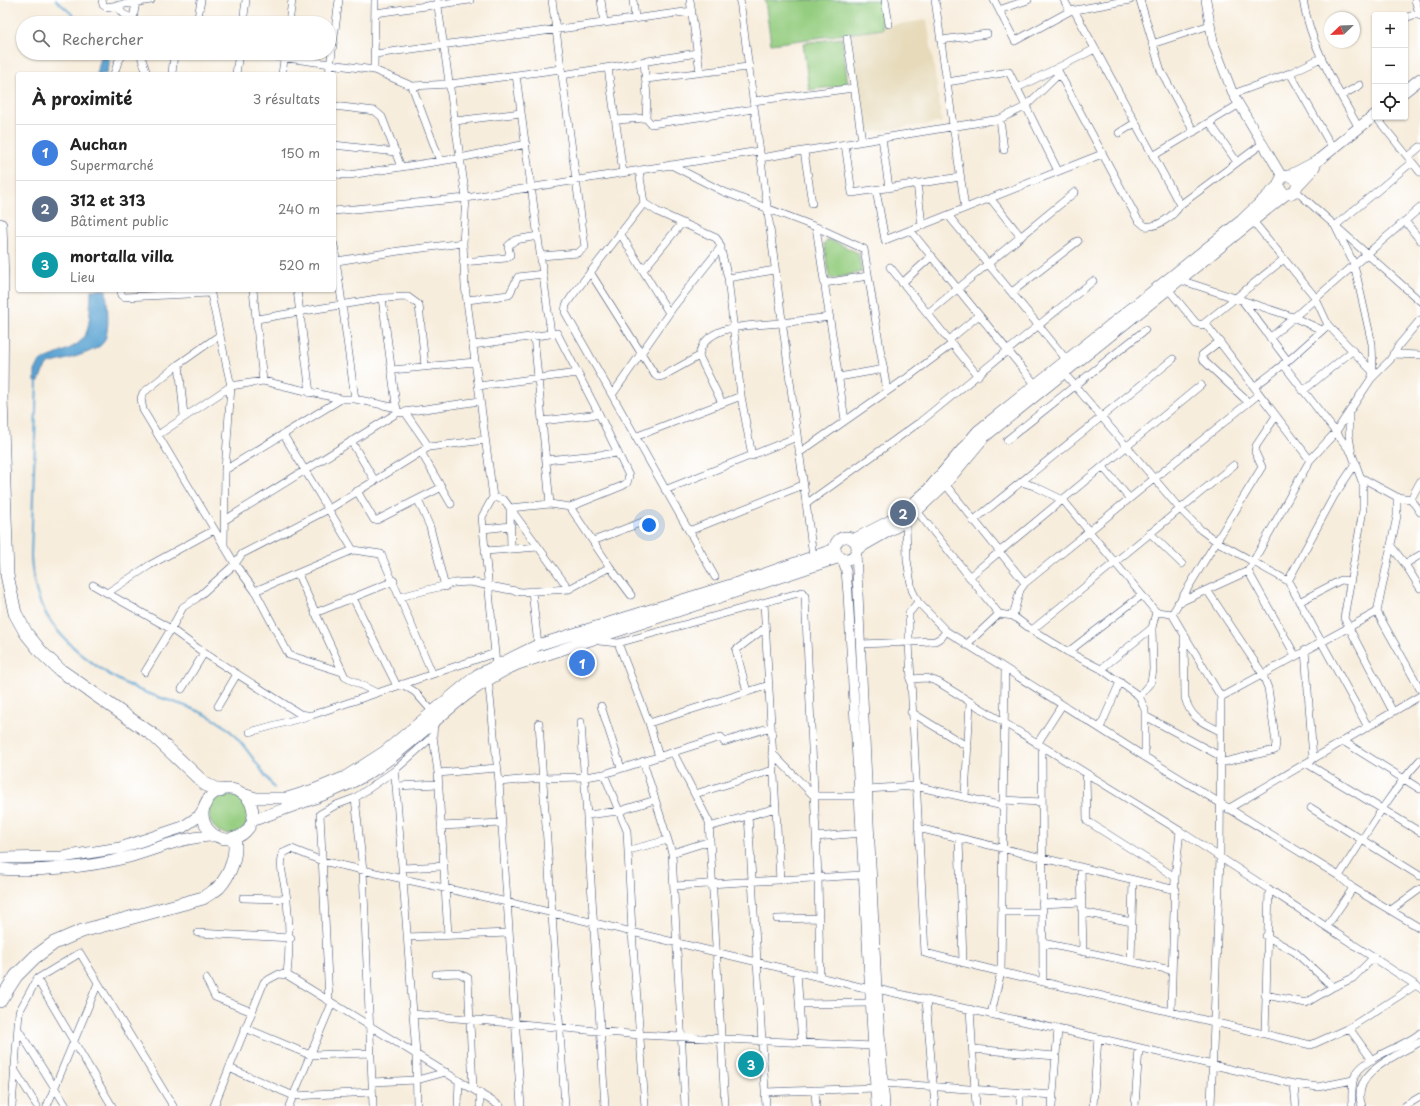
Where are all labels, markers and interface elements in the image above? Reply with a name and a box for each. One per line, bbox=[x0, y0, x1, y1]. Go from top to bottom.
north arrow bbox=[1324, 12, 1360, 48]
map controls bbox=[1372, 12, 1408, 120]
button: + bbox=[1372, 12, 1408, 48]
search box bbox=[16, 16, 336, 60]
icon: search bbox=[30, 27, 52, 49]
text: Rechercher bbox=[62, 27, 143, 50]
button: − bbox=[1372, 48, 1408, 84]
button: locate bbox=[1372, 84, 1408, 120]
text: À proximité bbox=[32, 85, 132, 111]
text: 3 résultats bbox=[253, 89, 320, 108]
text: Auchan bbox=[70, 132, 127, 155]
text: 1 bbox=[42, 143, 48, 162]
text: 150 m bbox=[281, 143, 320, 162]
text: Supermarché bbox=[70, 155, 154, 174]
text: 312 et 313 bbox=[70, 188, 145, 211]
text: 2 bbox=[40, 199, 50, 218]
text: 240 m bbox=[278, 199, 320, 218]
text: Bâtiment public bbox=[70, 211, 169, 230]
text: mortalla villa bbox=[70, 244, 174, 267]
text: 3 bbox=[41, 255, 49, 274]
text: 520 m bbox=[278, 255, 320, 274]
text: Lieu bbox=[70, 267, 95, 286]
pin: 2 bbox=[890, 498, 916, 528]
your location bbox=[639, 515, 659, 535]
pin: 1 bbox=[569, 648, 595, 678]
pin: 3 bbox=[738, 1049, 764, 1079]

